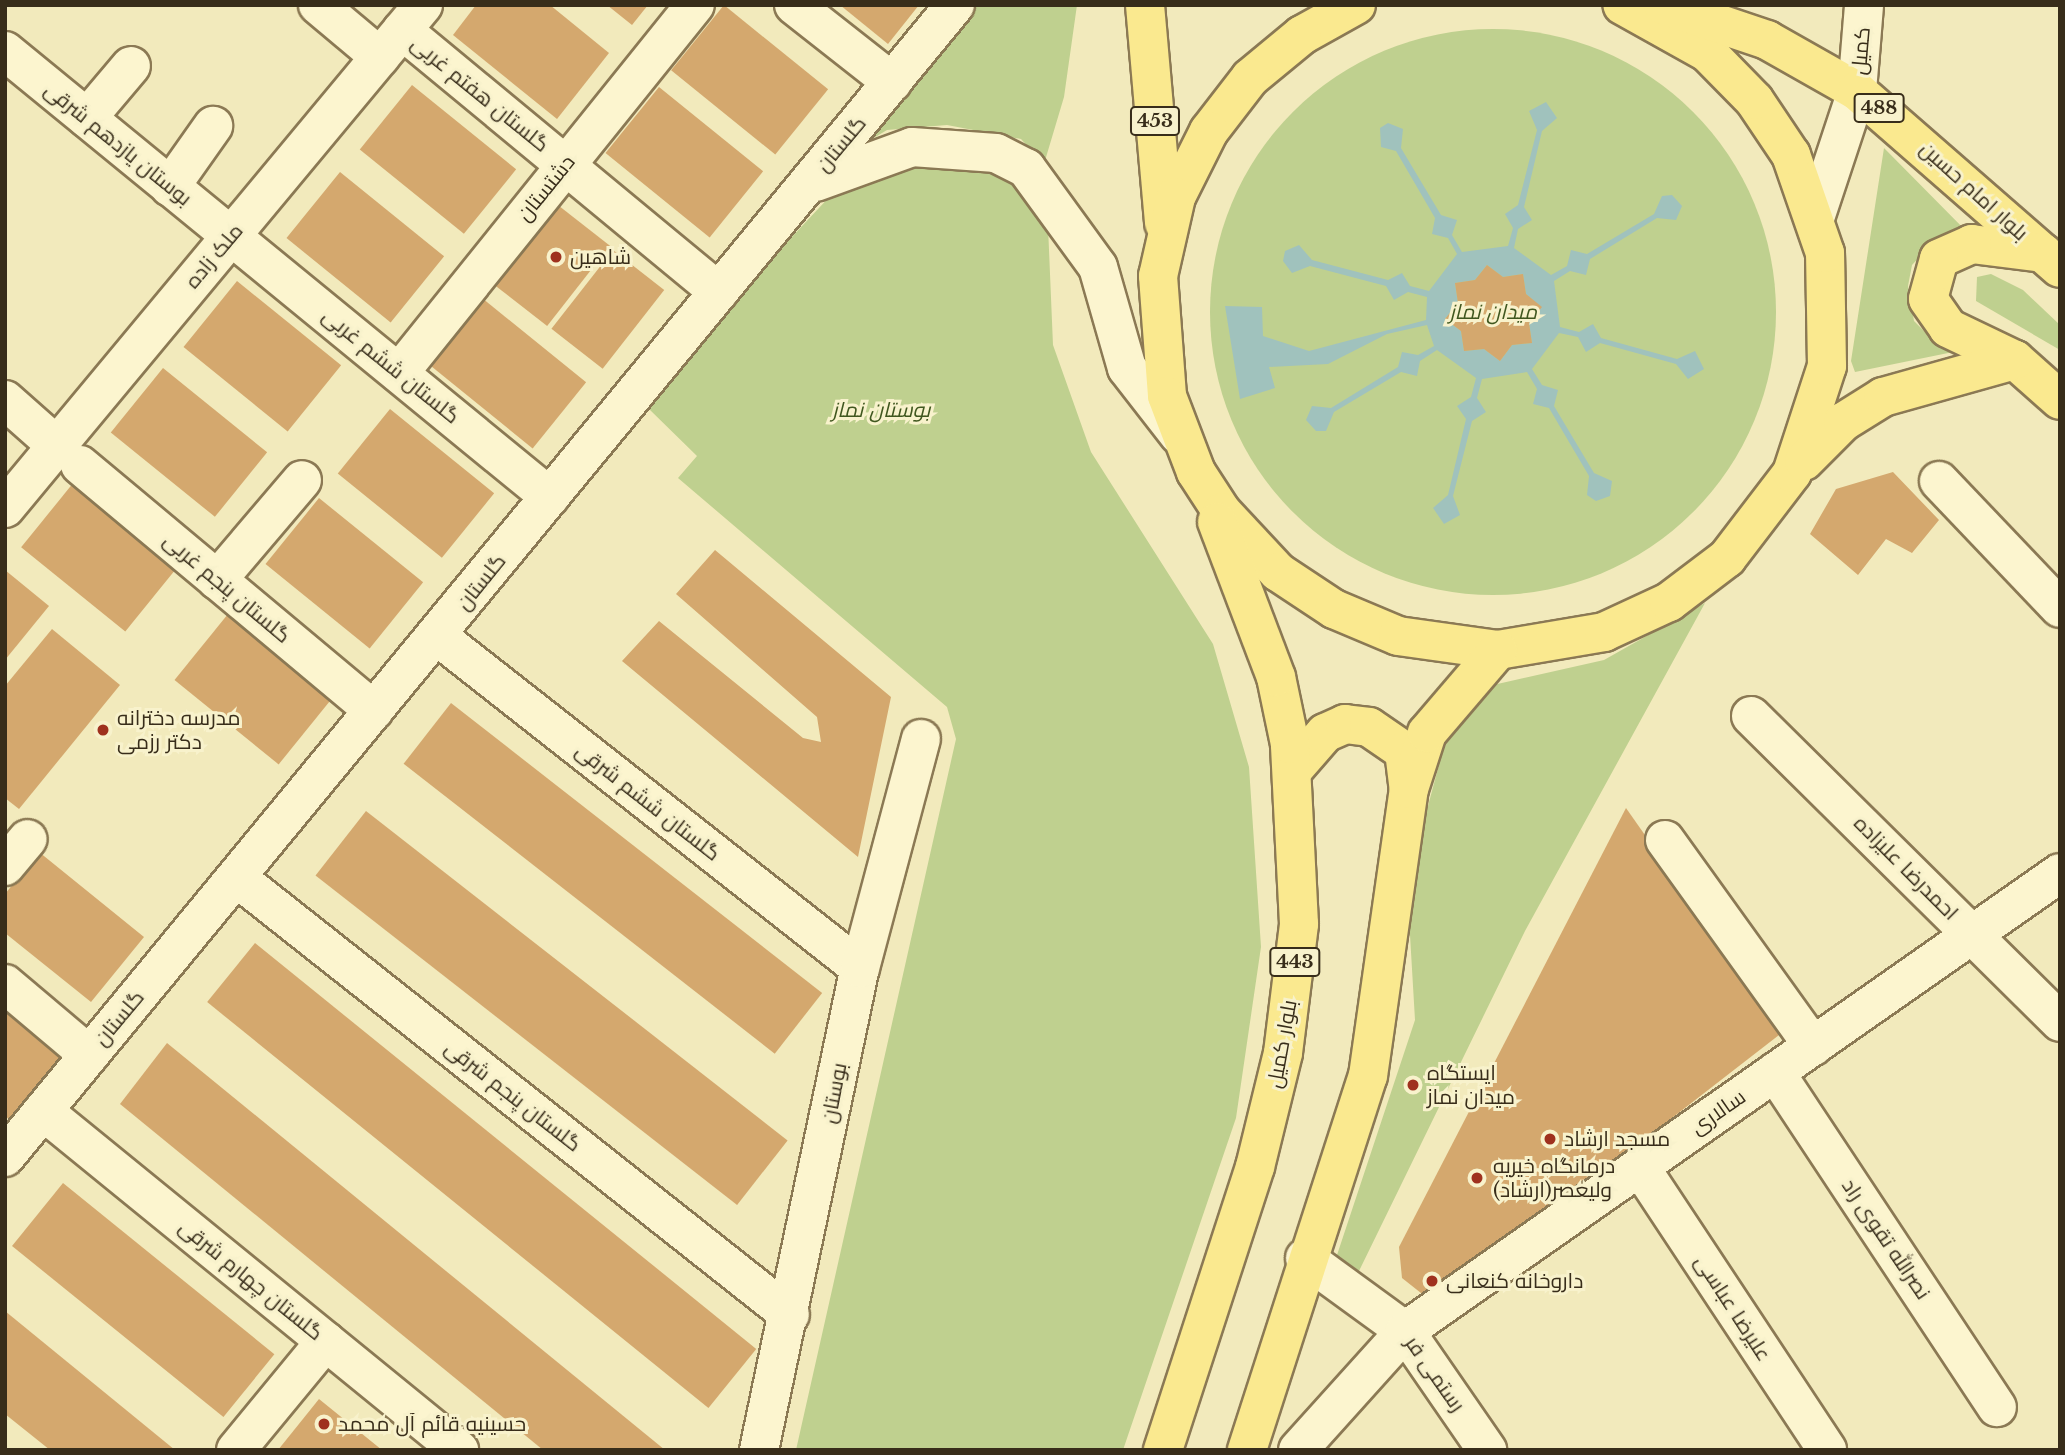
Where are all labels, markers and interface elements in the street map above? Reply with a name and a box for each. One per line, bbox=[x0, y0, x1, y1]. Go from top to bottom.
street label: کمیل bbox=[1846, 26, 1876, 76]
street label: گلستان هفتم غربی bbox=[406, 31, 554, 157]
street label: بوستان یازدهم شرقی bbox=[39, 77, 197, 211]
road number: 488 bbox=[1853, 92, 1905, 124]
road number: 453 bbox=[1129, 105, 1181, 136]
street label: گلستان bbox=[810, 111, 872, 177]
street label: بلوار امام حسین bbox=[1915, 136, 2033, 246]
street label: دشتستان bbox=[512, 150, 580, 226]
street label: ملک زاده bbox=[180, 219, 248, 293]
place label: شاهین bbox=[570, 244, 631, 270]
marker: شاهین bbox=[548, 249, 564, 265]
park label: میدان نماز bbox=[1449, 299, 1537, 325]
street label: گلستان ششم غربی bbox=[317, 303, 465, 429]
park label: بوستان نماز bbox=[832, 397, 930, 423]
street label: گلستان پنجم غربی bbox=[158, 527, 296, 649]
street label: گلستان bbox=[451, 549, 511, 615]
place label: مدرسه دخترانه دکتر رزمی bbox=[117, 705, 240, 755]
marker: مدرسه دخترانه دکتر رزمی bbox=[95, 722, 111, 738]
street label: گلستان ششم شرقی bbox=[571, 738, 725, 866]
street label: احمدرضا علیزاده bbox=[1849, 811, 1963, 925]
road number: 443 bbox=[1269, 946, 1321, 978]
street label: گلستان bbox=[88, 985, 150, 1051]
street label: بلوار کمیل bbox=[1262, 998, 1302, 1090]
street label: گلستان پنجم شرقی bbox=[440, 1035, 586, 1157]
street label: بوستان bbox=[816, 1060, 852, 1126]
place label: ایستگاه میدان نماز bbox=[1427, 1060, 1515, 1110]
marker: ایستگاه میدان نماز bbox=[1405, 1077, 1421, 1093]
street label: سالاری bbox=[1686, 1084, 1750, 1140]
place label: مسجد ارشاد bbox=[1564, 1126, 1670, 1152]
marker: مسجد ارشاد bbox=[1542, 1131, 1558, 1147]
place label: درمانگاه خیریه ولیعصر(ارشاد) bbox=[1493, 1153, 1615, 1203]
marker: درمانگاه خیریه ولیعصر(ارشاد) bbox=[1467, 1168, 1487, 1188]
street label: نصرالله تقوی راد bbox=[1836, 1174, 1936, 1304]
street label: گلستان چهارم شرقی bbox=[174, 1214, 328, 1346]
street label: علیرضا عباسی bbox=[1689, 1250, 1777, 1366]
place label: داروخانه کنعانی bbox=[1446, 1268, 1583, 1294]
marker: داروخانه کنعانی bbox=[1424, 1273, 1440, 1289]
street label: رستمی فر bbox=[1400, 1331, 1470, 1417]
place label: حسینیه قائم آل محمد bbox=[338, 1411, 526, 1437]
marker: حسینیه قائم آل محمد bbox=[316, 1416, 332, 1432]

